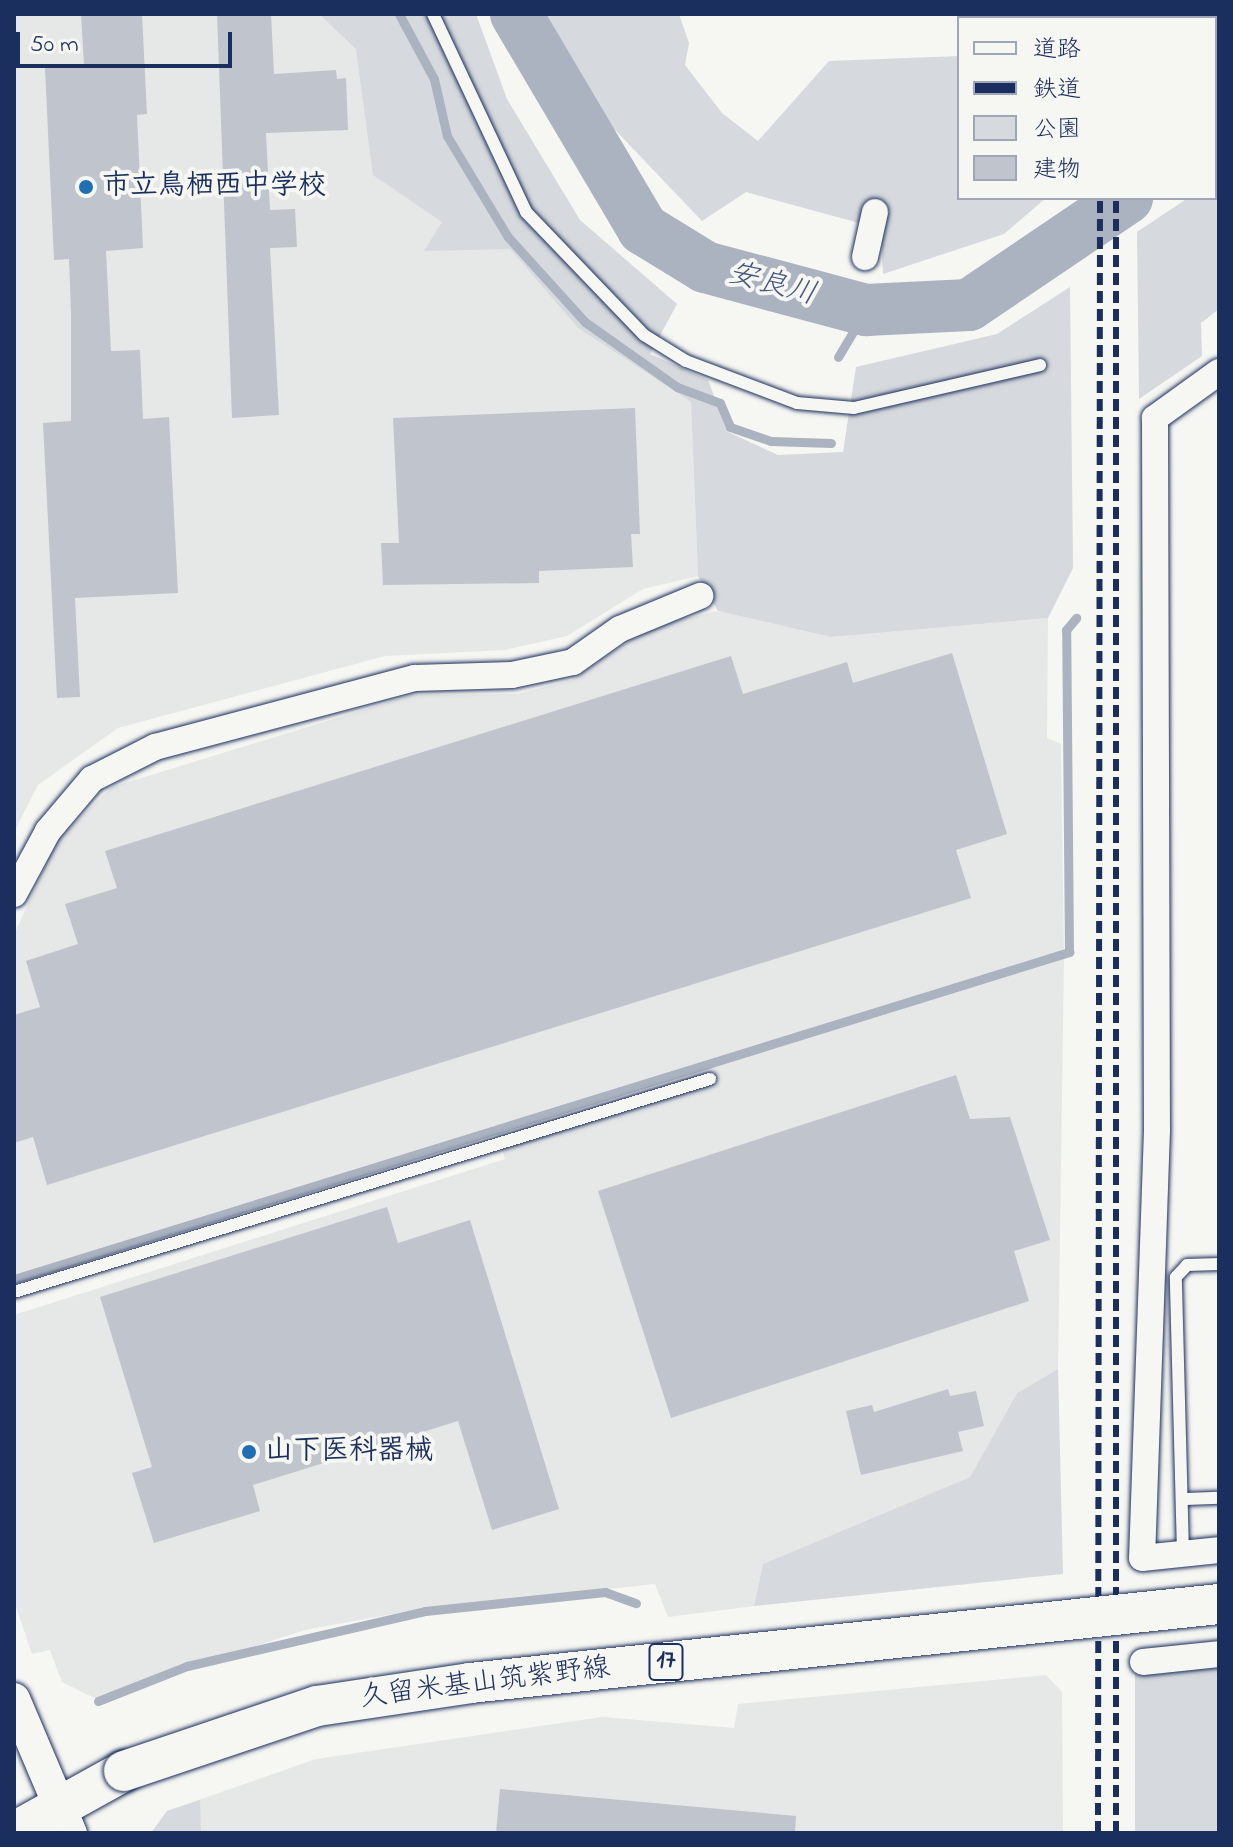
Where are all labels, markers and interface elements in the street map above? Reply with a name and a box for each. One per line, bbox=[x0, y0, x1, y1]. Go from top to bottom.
scale bar bbox=[20, 16, 236, 66]
legend bbox=[957, 16, 1217, 200]
text: 50 m bbox=[30, 28, 79, 63]
text: 道路 bbox=[1033, 33, 1081, 68]
text: 鉄道 bbox=[1033, 73, 1081, 108]
text: 公園 bbox=[1033, 113, 1081, 148]
text: 建物 bbox=[1033, 153, 1081, 188]
place label: 市立鳥栖西中学校 bbox=[102, 170, 326, 204]
marker: 市立鳥栖西中学校 bbox=[77, 178, 95, 196]
water label: 安良川 bbox=[724, 256, 820, 314]
place label: 山下医科器械 bbox=[265, 1435, 433, 1469]
marker: 山下医科器械 bbox=[240, 1443, 258, 1461]
road number: 17 bbox=[648, 1640, 684, 1684]
street label: 久留米基山筑紫野線 bbox=[358, 1652, 612, 1716]

